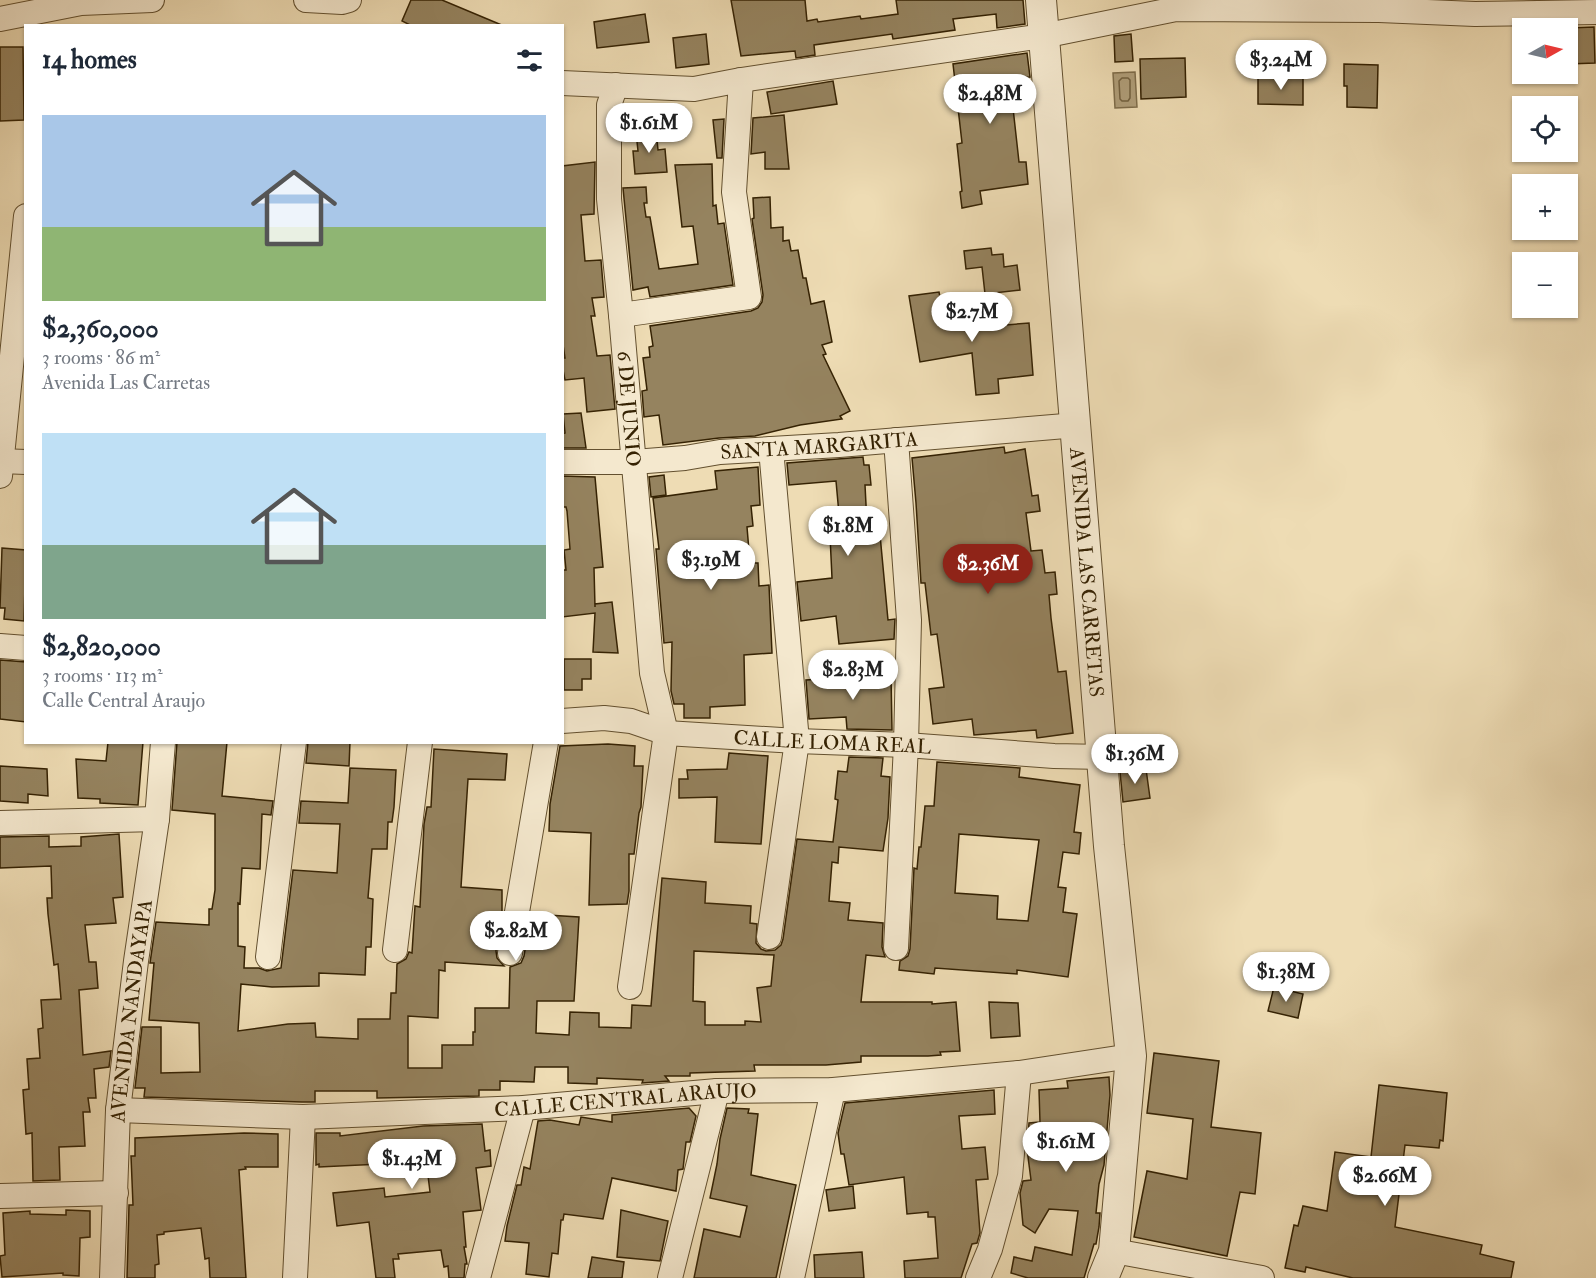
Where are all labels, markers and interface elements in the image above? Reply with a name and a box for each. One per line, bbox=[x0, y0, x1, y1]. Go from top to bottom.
north arrow bbox=[1512, 18, 1578, 84]
map controls bbox=[1512, 18, 1578, 318]
pin: $3.24M bbox=[1232, 40, 1330, 91]
text: 14 homes bbox=[42, 44, 137, 76]
icon: filters bbox=[513, 44, 546, 77]
text: $3.24M bbox=[1249, 47, 1313, 72]
pin: $2.48M bbox=[941, 74, 1039, 125]
text: $2.48M bbox=[957, 81, 1023, 106]
button: locate bbox=[1512, 96, 1578, 162]
pin: $1.61M bbox=[600, 103, 698, 154]
text: $1.61M bbox=[620, 110, 678, 135]
icon: home bbox=[240, 154, 348, 262]
button: + bbox=[1512, 174, 1578, 240]
button: − bbox=[1512, 252, 1578, 318]
pin: $2.7M bbox=[930, 292, 1014, 343]
text: $2.7M bbox=[945, 299, 999, 324]
text: $2,360,000 bbox=[42, 313, 159, 345]
text: 3 rooms · 86 m² bbox=[42, 345, 160, 370]
street label: 6 DE JUNIO bbox=[611, 350, 646, 468]
text: Avenida Las Carretas bbox=[42, 370, 210, 395]
street label: SANTA MARGARITA bbox=[720, 426, 919, 465]
street label: AVENIDA LAS CARRETAS bbox=[1064, 445, 1109, 698]
icon: home bbox=[240, 472, 348, 580]
pin: $1.8M bbox=[806, 506, 890, 557]
text: $1.8M bbox=[822, 513, 874, 538]
pin: $3.19M bbox=[662, 540, 760, 591]
pin: $2.36M bbox=[939, 544, 1037, 595]
text: $3.19M bbox=[681, 547, 741, 572]
text: $2.36M bbox=[957, 551, 1019, 576]
text: $2,820,000 bbox=[42, 631, 161, 663]
pin: $2.83M bbox=[804, 650, 902, 701]
text: $2.83M bbox=[822, 657, 884, 682]
text: 3 rooms · 113 m² bbox=[42, 663, 163, 688]
text: Calle Central Araujo bbox=[42, 688, 205, 713]
street label: CALLE LOMA REAL bbox=[733, 725, 933, 760]
pin: $1.36M bbox=[1086, 734, 1184, 785]
text: $1.36M bbox=[1105, 741, 1165, 766]
street label: AVENIDA NANDAYAPA bbox=[106, 897, 158, 1124]
pin: $2.82M bbox=[467, 911, 565, 962]
text: $2.82M bbox=[484, 918, 548, 943]
pin: $1.38M bbox=[1237, 952, 1335, 1003]
text: $1.38M bbox=[1257, 959, 1315, 984]
street label: CALLE CENTRAL ARAUJO bbox=[494, 1079, 757, 1122]
pin: $1.61M bbox=[1017, 1122, 1115, 1173]
text: $1.61M bbox=[1037, 1129, 1095, 1154]
pin: $1.43M bbox=[363, 1139, 461, 1190]
text: $1.43M bbox=[382, 1146, 442, 1171]
pin: $2.66M bbox=[1336, 1156, 1434, 1207]
text: $2.66M bbox=[1353, 1163, 1417, 1188]

